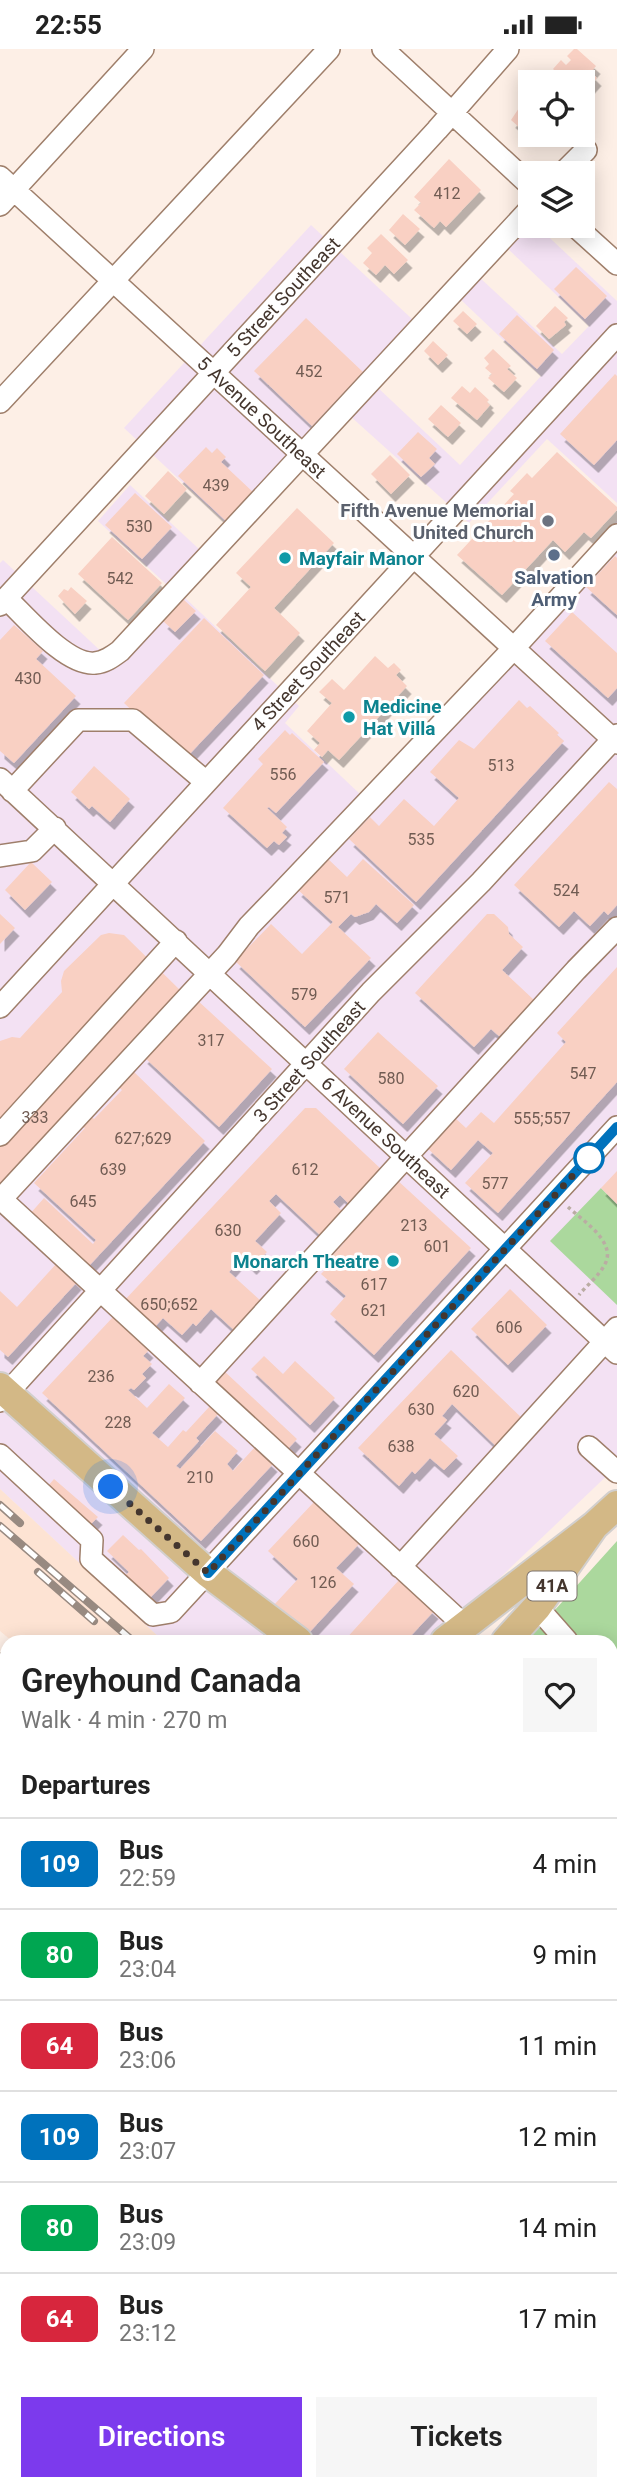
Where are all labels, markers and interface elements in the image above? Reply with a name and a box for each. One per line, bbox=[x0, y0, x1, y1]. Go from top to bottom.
text: 22:55 bbox=[35, 10, 102, 40]
map controls bbox=[518, 70, 595, 238]
button: locate bbox=[518, 70, 595, 147]
button: layers bbox=[518, 161, 595, 238]
house number: 412 bbox=[434, 184, 460, 203]
street label: 5 Street Southeast bbox=[222, 232, 345, 362]
street label: 5 Avenue Southeast bbox=[192, 352, 331, 483]
house number: 452 bbox=[296, 362, 322, 381]
house number: 439 bbox=[203, 476, 229, 495]
place label: Fifth Avenue Memorial United Church bbox=[340, 499, 534, 544]
marker: Fifth Avenue Memorial United Church bbox=[540, 513, 556, 529]
house number: 530 bbox=[126, 517, 152, 536]
place label: Mayfair Manor bbox=[299, 547, 424, 570]
marker: Salvation Army bbox=[546, 547, 562, 563]
marker: Mayfair Manor bbox=[277, 550, 293, 566]
place label: Salvation Army bbox=[514, 566, 594, 611]
house number: 542 bbox=[107, 569, 133, 588]
street label: 4 Street Southeast bbox=[247, 606, 370, 736]
house number: 430 bbox=[15, 669, 41, 688]
place label: Medicine Hat Villa bbox=[363, 695, 441, 740]
marker: Medicine Hat Villa bbox=[341, 709, 357, 725]
house number: 513 bbox=[488, 756, 514, 775]
house number: 556 bbox=[270, 765, 296, 784]
house number: 535 bbox=[408, 830, 434, 849]
house number: 524 bbox=[553, 881, 579, 900]
house number: 571 bbox=[324, 888, 350, 907]
house number: 579 bbox=[291, 985, 317, 1004]
street label: 3 Street Southeast bbox=[249, 996, 370, 1127]
house number: 317 bbox=[198, 1031, 224, 1050]
house number: 547 bbox=[570, 1064, 596, 1083]
house number: 580 bbox=[378, 1069, 404, 1088]
street label: 6 Avenue Southeast bbox=[316, 1072, 455, 1203]
house number: 333 bbox=[22, 1108, 48, 1127]
house number: 555;557 bbox=[513, 1109, 571, 1128]
house number: 627;629 bbox=[114, 1129, 172, 1148]
unlabelled marker bbox=[574, 1143, 604, 1173]
house number: 639 bbox=[100, 1160, 126, 1179]
house number: 612 bbox=[292, 1160, 318, 1179]
house number: 577 bbox=[482, 1174, 508, 1193]
house number: 645 bbox=[70, 1192, 96, 1211]
house number: 213 bbox=[401, 1216, 427, 1235]
house number: 630 bbox=[215, 1221, 241, 1240]
house number: 601 bbox=[424, 1237, 450, 1256]
place label: Monarch Theatre bbox=[233, 1250, 379, 1273]
marker: Monarch Theatre bbox=[385, 1253, 401, 1269]
house number: 617 bbox=[361, 1275, 387, 1294]
house number: 650;652 bbox=[140, 1295, 198, 1314]
house number: 621 bbox=[361, 1301, 387, 1320]
house number: 606 bbox=[496, 1318, 522, 1337]
house number: 236 bbox=[88, 1367, 114, 1386]
house number: 620 bbox=[453, 1382, 479, 1401]
house number: 630 bbox=[408, 1400, 434, 1419]
house number: 228 bbox=[105, 1413, 131, 1432]
house number: 638 bbox=[388, 1437, 414, 1456]
house number: 210 bbox=[187, 1468, 213, 1487]
your location bbox=[93, 1469, 128, 1504]
house number: 660 bbox=[293, 1532, 319, 1551]
road number: 41A bbox=[528, 1571, 576, 1601]
house number: 126 bbox=[310, 1573, 336, 1592]
button: heart bbox=[523, 1658, 597, 1732]
text: Greyhound Canada bbox=[21, 1661, 301, 1700]
text: Walk · 4 min · 270 m bbox=[21, 1707, 227, 1734]
text: Departures bbox=[21, 1770, 151, 1800]
text: Bus bbox=[119, 1835, 164, 1865]
text: 4 min bbox=[532, 1849, 597, 1879]
text: 109 bbox=[39, 1850, 80, 1878]
text: 22:59 bbox=[119, 1865, 176, 1892]
text: Bus bbox=[119, 1926, 164, 1956]
text: 9 min bbox=[532, 1940, 597, 1970]
text: 80 bbox=[46, 1941, 73, 1969]
text: 23:04 bbox=[119, 1956, 176, 1983]
text: Bus bbox=[119, 2017, 164, 2047]
text: 11 min bbox=[518, 2031, 597, 2061]
text: 64 bbox=[46, 2032, 73, 2060]
text: 23:06 bbox=[119, 2047, 176, 2074]
text: Bus bbox=[119, 2108, 164, 2138]
text: 12 min bbox=[518, 2122, 597, 2152]
text: 109 bbox=[39, 2123, 80, 2151]
text: 23:07 bbox=[119, 2138, 176, 2165]
text: Bus bbox=[119, 2199, 164, 2229]
text: 14 min bbox=[518, 2213, 597, 2243]
text: 80 bbox=[46, 2214, 73, 2242]
text: 23:09 bbox=[119, 2229, 176, 2256]
text: Bus bbox=[119, 2290, 164, 2320]
text: 17 min bbox=[518, 2304, 597, 2334]
text: 64 bbox=[46, 2305, 73, 2333]
text: 23:12 bbox=[119, 2320, 176, 2347]
button: Directions bbox=[21, 2397, 302, 2477]
button: Tickets bbox=[316, 2397, 597, 2477]

